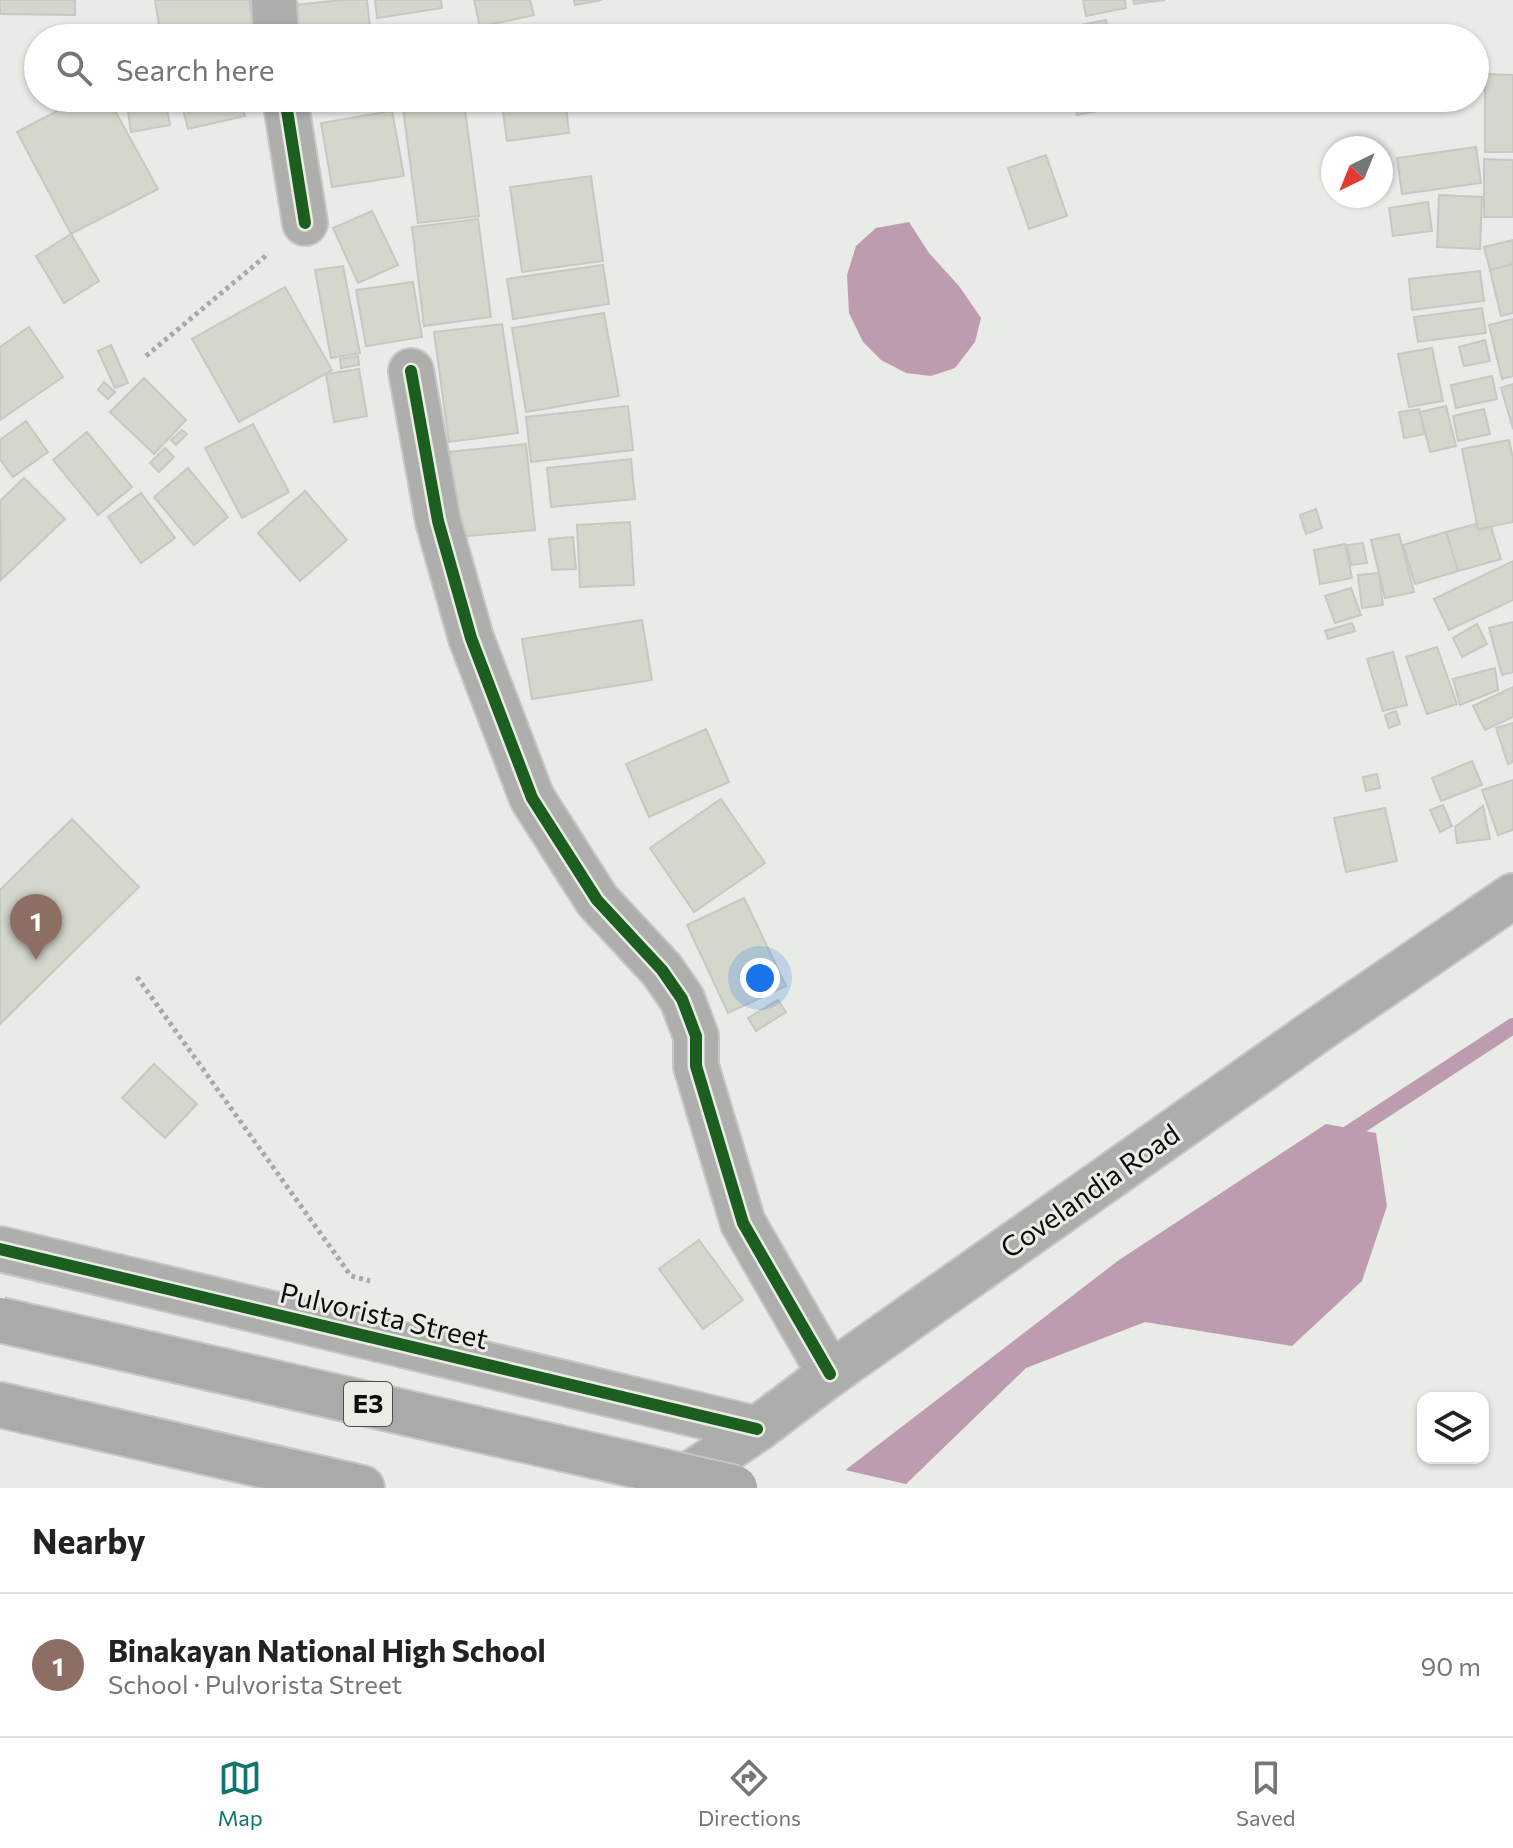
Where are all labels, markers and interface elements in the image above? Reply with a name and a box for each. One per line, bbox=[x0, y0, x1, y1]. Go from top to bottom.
search box bbox=[24, 24, 1489, 112]
icon: search bbox=[52, 46, 96, 90]
text: Search here bbox=[116, 50, 275, 87]
north arrow bbox=[1321, 136, 1393, 208]
pin: 1 bbox=[10, 894, 62, 960]
your location bbox=[740, 958, 780, 998]
street label: Covelandia Road bbox=[993, 1116, 1185, 1265]
street label: Pulvorista Street bbox=[277, 1275, 492, 1356]
road number: E3 bbox=[344, 1382, 392, 1426]
map controls bbox=[1417, 1392, 1489, 1464]
button: layers bbox=[1417, 1392, 1489, 1464]
text: Nearby bbox=[32, 1519, 146, 1561]
text: Binakayan National High School bbox=[108, 1631, 546, 1668]
text: 1 bbox=[52, 1650, 64, 1681]
text: 90 m bbox=[1421, 1650, 1481, 1681]
text: School · Pulvorista Street bbox=[108, 1668, 402, 1699]
tab: Map bbox=[218, 1756, 263, 1831]
tab: Directions bbox=[698, 1756, 801, 1831]
tab: Saved bbox=[1236, 1756, 1295, 1831]

